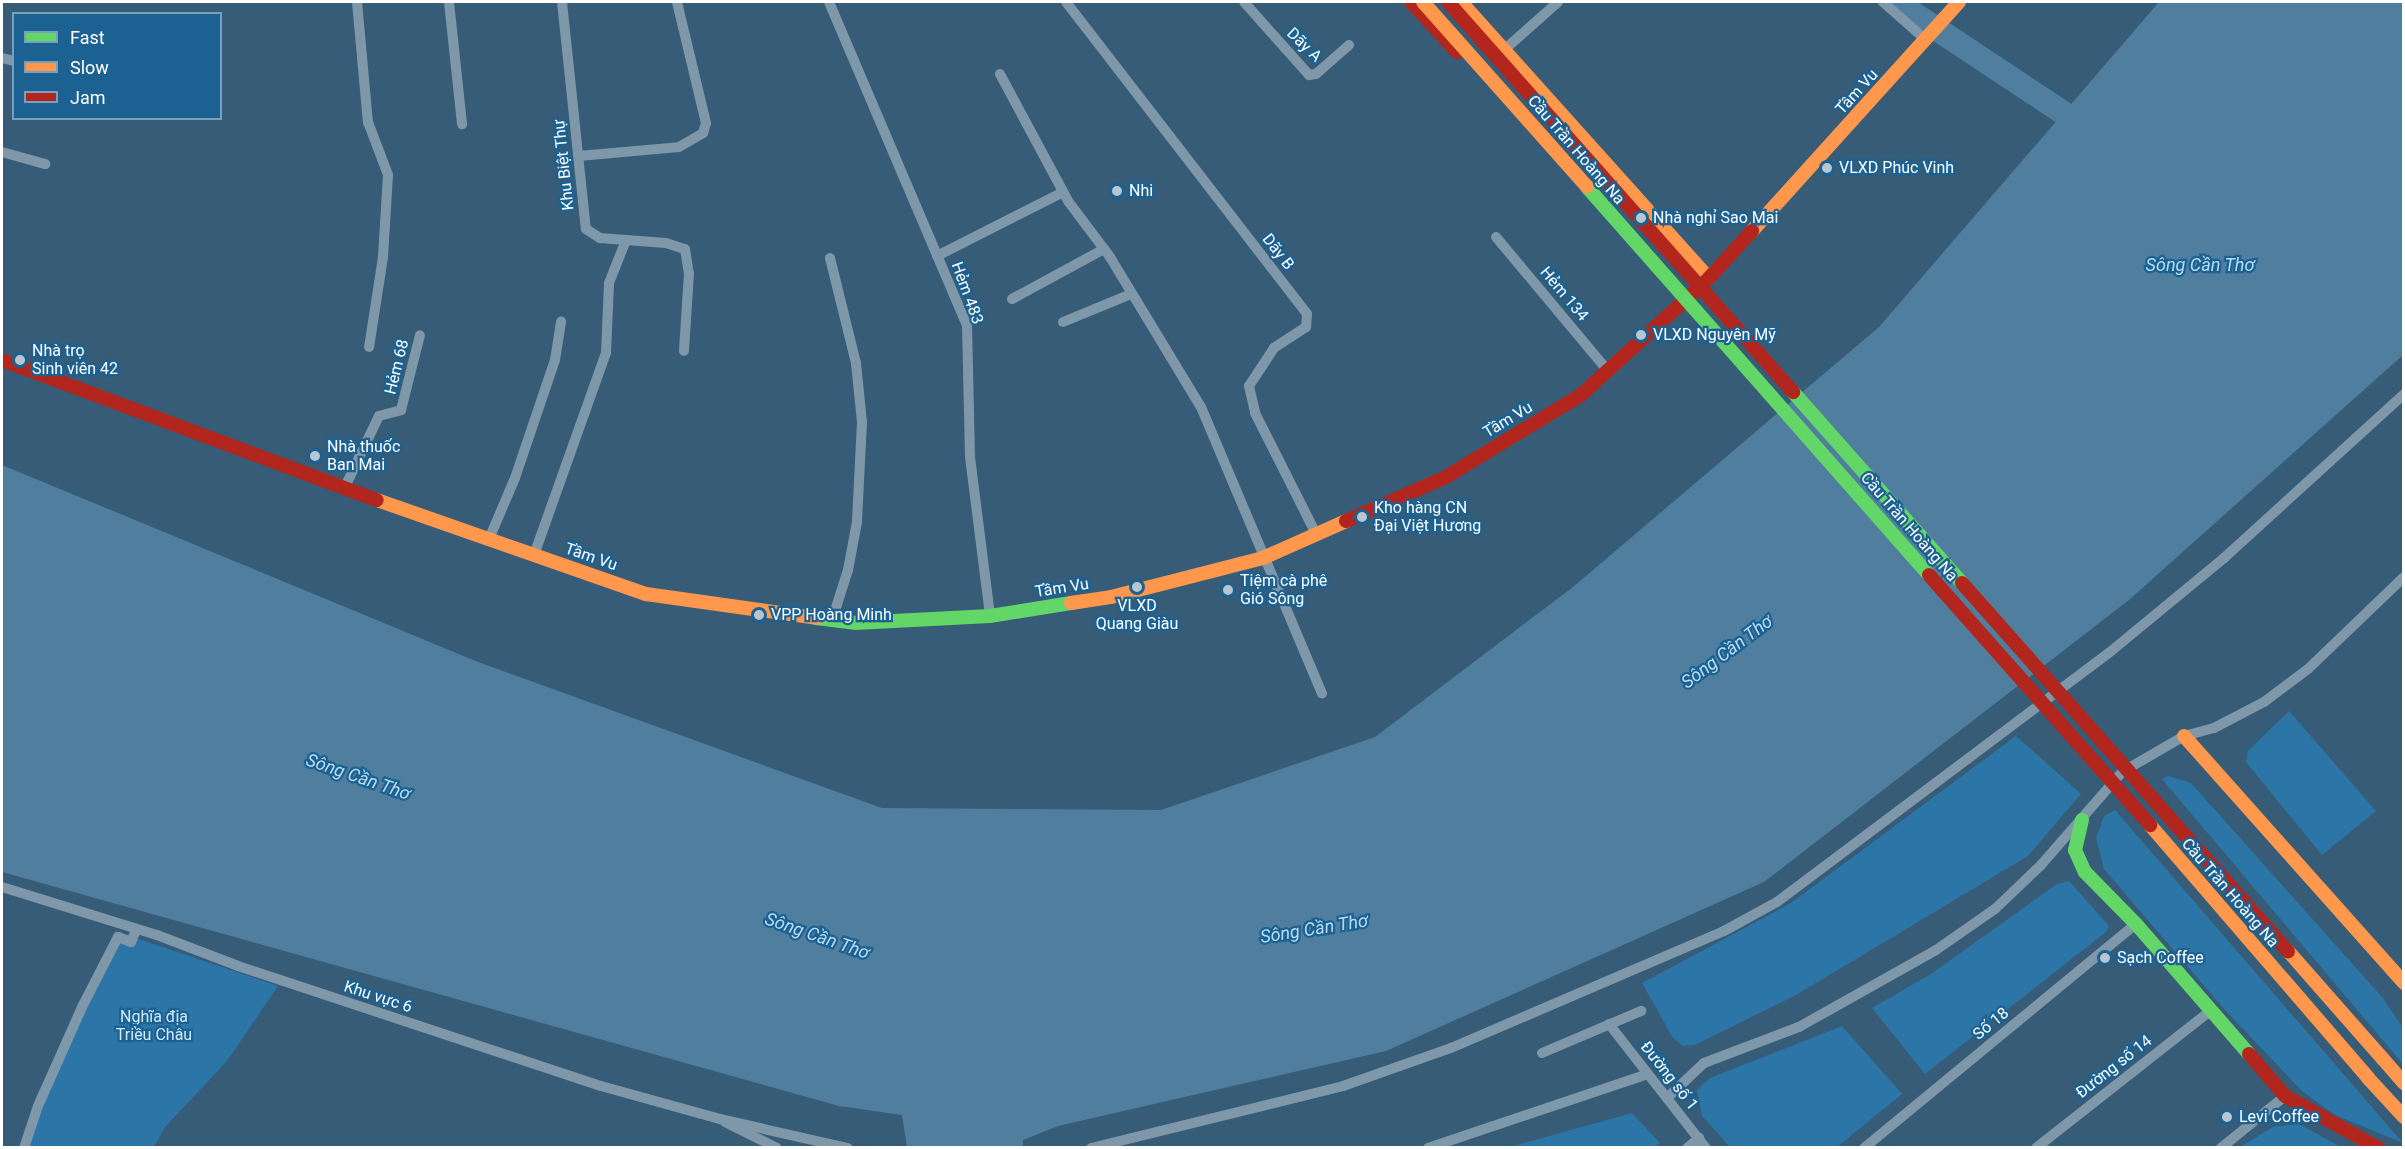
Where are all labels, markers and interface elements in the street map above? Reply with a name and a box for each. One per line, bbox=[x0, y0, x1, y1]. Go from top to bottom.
legend bbox=[12, 12, 222, 120]
street label: Dãy A bbox=[1283, 24, 1325, 66]
text: Fast bbox=[70, 27, 105, 48]
text: Slow bbox=[70, 57, 109, 78]
street label: Tầm Vu bbox=[1832, 65, 1882, 119]
text: Jam bbox=[70, 87, 106, 108]
street label: Cầu Trần Hoàng Na bbox=[1523, 91, 1629, 209]
street label: Khu Biệt Thự bbox=[550, 119, 578, 211]
place label: VLXD Phúc Vinh bbox=[1839, 158, 1954, 178]
marker: VLXD Phúc Vinh bbox=[1820, 161, 1834, 175]
place label: Nhi bbox=[1129, 181, 1153, 201]
marker: Nhi bbox=[1110, 184, 1124, 198]
place label: Nhà nghỉ Sao Mai bbox=[1653, 208, 1778, 228]
marker: Nhà nghỉ Sao Mai bbox=[1634, 211, 1648, 225]
street label: Dãy B bbox=[1258, 230, 1298, 274]
water label: Sông Cần Thơ bbox=[2145, 254, 2255, 276]
street label: Hẻm 483 bbox=[947, 259, 987, 327]
street label: Hẻm 134 bbox=[1536, 263, 1592, 325]
place label: VLXD Nguyên Mỹ bbox=[1653, 325, 1776, 345]
marker: VLXD Nguyên Mỹ bbox=[1634, 328, 1648, 342]
street label: Hẻm 68 bbox=[381, 338, 413, 396]
place label: Nhà trọ Sinh viên 42 bbox=[32, 341, 118, 379]
marker: Nhà trọ Sinh viên 42 bbox=[13, 353, 27, 367]
street label: Tầm Vu bbox=[1480, 398, 1536, 442]
place label: Nhà thuốc Ban Mai bbox=[327, 437, 400, 475]
marker: Nhà thuốc Ban Mai bbox=[308, 449, 322, 463]
street label: Cầu Trần Hoàng Na bbox=[1856, 468, 1962, 586]
place label: Kho hàng CN Đại Việt Hương bbox=[1374, 498, 1481, 536]
marker: Kho hàng CN Đại Việt Hương bbox=[1355, 510, 1369, 524]
street label: Tầm Vu bbox=[562, 539, 620, 575]
place label: Tiệm cà phê Gió Sông bbox=[1240, 571, 1327, 609]
street label: Tầm Vu bbox=[1034, 574, 1090, 602]
marker: VLXD Quang Giàu bbox=[1130, 580, 1144, 594]
marker: Tiệm cà phê Gió Sông bbox=[1221, 583, 1235, 597]
place label: VLXD Quang Giàu bbox=[1096, 596, 1178, 634]
place label: VPP Hoàng Minh bbox=[771, 605, 892, 625]
marker: VPP Hoàng Minh bbox=[752, 608, 766, 622]
water label: Sông Cần Thơ bbox=[1677, 611, 1777, 693]
water label: Sông Cần Thơ bbox=[303, 749, 413, 805]
street label: Cầu Trần Hoàng Na bbox=[2177, 834, 2283, 952]
water label: Sông Cần Thơ bbox=[762, 908, 872, 964]
water label: Sông Cần Thơ bbox=[1258, 910, 1370, 948]
place label: Sạch Coffee bbox=[2117, 948, 2204, 968]
marker: Sạch Coffee bbox=[2098, 951, 2112, 965]
street label: Khu vực 6 bbox=[341, 977, 415, 1017]
street label: Số 18 bbox=[1969, 1004, 2013, 1044]
park label: Nghĩa địa Triều Châu bbox=[116, 1007, 192, 1045]
street label: Đường số 14 bbox=[2072, 1031, 2156, 1103]
street label: Đường số 1 bbox=[1636, 1038, 1702, 1114]
place label: Levi Coffee bbox=[2239, 1107, 2319, 1127]
marker: Levi Coffee bbox=[2220, 1110, 2234, 1124]

